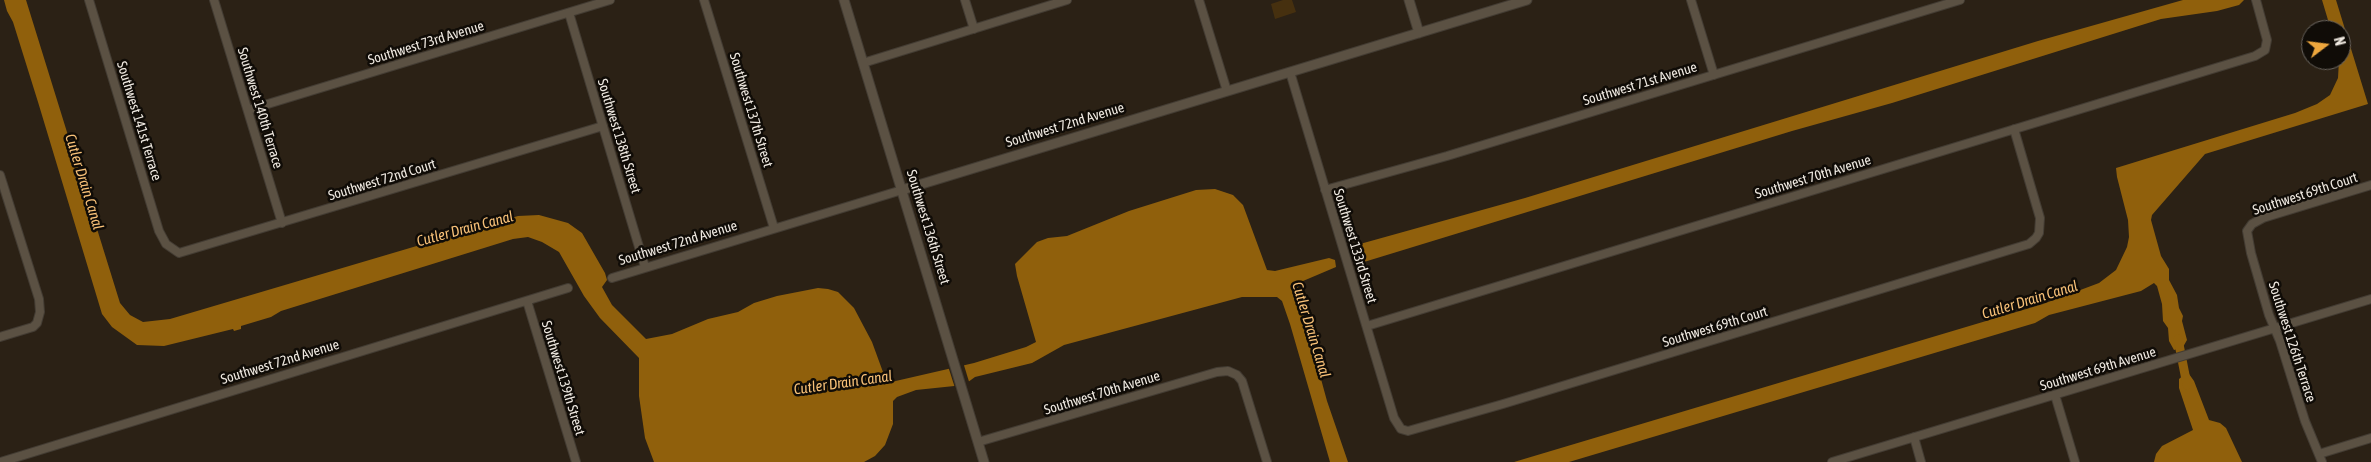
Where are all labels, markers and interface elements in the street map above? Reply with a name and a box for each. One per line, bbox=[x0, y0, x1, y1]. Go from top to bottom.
street label: Southwest 73rd Avenue bbox=[366, 17, 486, 69]
north arrow bbox=[2301, 20, 2351, 70]
text: N bbox=[2331, 35, 2348, 47]
street label: Southwest 140th Terrace bbox=[234, 45, 286, 171]
street label: Southwest 137th Street bbox=[726, 51, 776, 169]
street label: Southwest 141st Terrace bbox=[113, 59, 165, 183]
street label: Southwest 71st Avenue bbox=[1581, 59, 1699, 109]
street label: Southwest 138th Street bbox=[594, 77, 644, 195]
street label: Southwest 72nd Avenue bbox=[1004, 99, 1126, 151]
water label: Cutler Drain Canal bbox=[61, 132, 107, 232]
street label: Southwest 70th Avenue bbox=[1753, 151, 1873, 203]
street label: Southwest 72nd Court bbox=[326, 156, 438, 204]
street label: Southwest 136th Street bbox=[903, 168, 953, 286]
street label: Southwest 69th Court bbox=[2251, 169, 2359, 219]
street label: Southwest 133rd Street bbox=[1330, 187, 1380, 305]
water label: Cutler Drain Canal bbox=[415, 207, 515, 251]
street label: Southwest 72nd Avenue bbox=[617, 217, 739, 269]
water label: Cutler Drain Canal bbox=[1980, 277, 2080, 323]
water label: Cutler Drain Canal bbox=[1288, 280, 1334, 380]
street label: Southwest 126th Terrace bbox=[2265, 280, 2319, 404]
street label: Southwest 69th Court bbox=[1660, 303, 1770, 351]
street label: Southwest 139th Street bbox=[538, 319, 588, 437]
street label: Southwest 72nd Avenue bbox=[219, 336, 341, 388]
street label: Southwest 69th Avenue bbox=[2038, 343, 2158, 395]
water label: Cutler Drain Canal bbox=[793, 367, 893, 399]
street label: Southwest 70th Avenue bbox=[1042, 367, 1162, 419]

